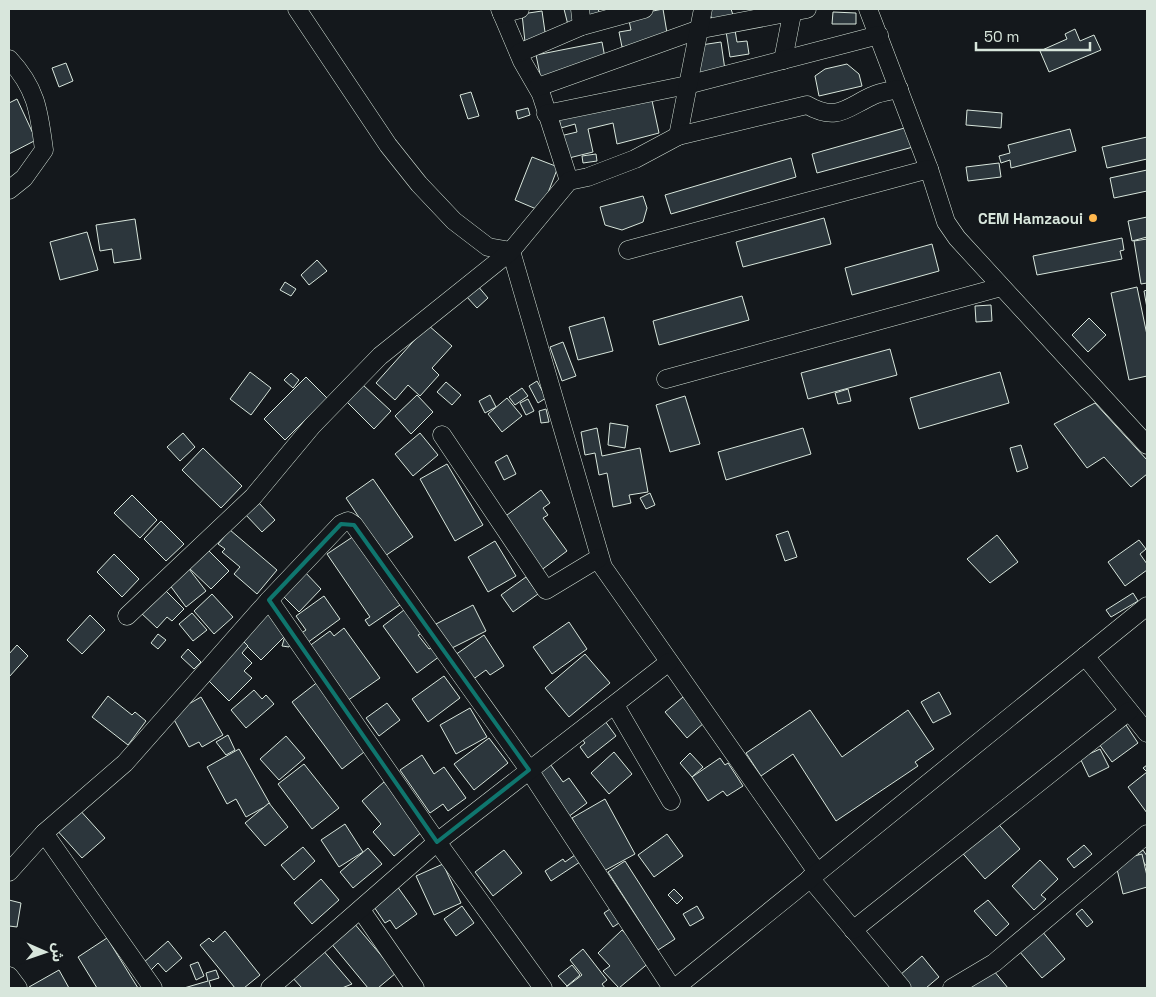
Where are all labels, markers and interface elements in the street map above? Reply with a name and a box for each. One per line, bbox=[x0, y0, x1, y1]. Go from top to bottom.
scale bar bbox=[976, 20, 1090, 52]
text: 50 m bbox=[984, 27, 1019, 46]
place label: CEM Hamzaoui bbox=[978, 209, 1083, 228]
marker: CEM Hamzaoui bbox=[1087, 212, 1099, 224]
north arrow bbox=[20, 927, 70, 977]
text: ش bbox=[49, 943, 67, 962]

